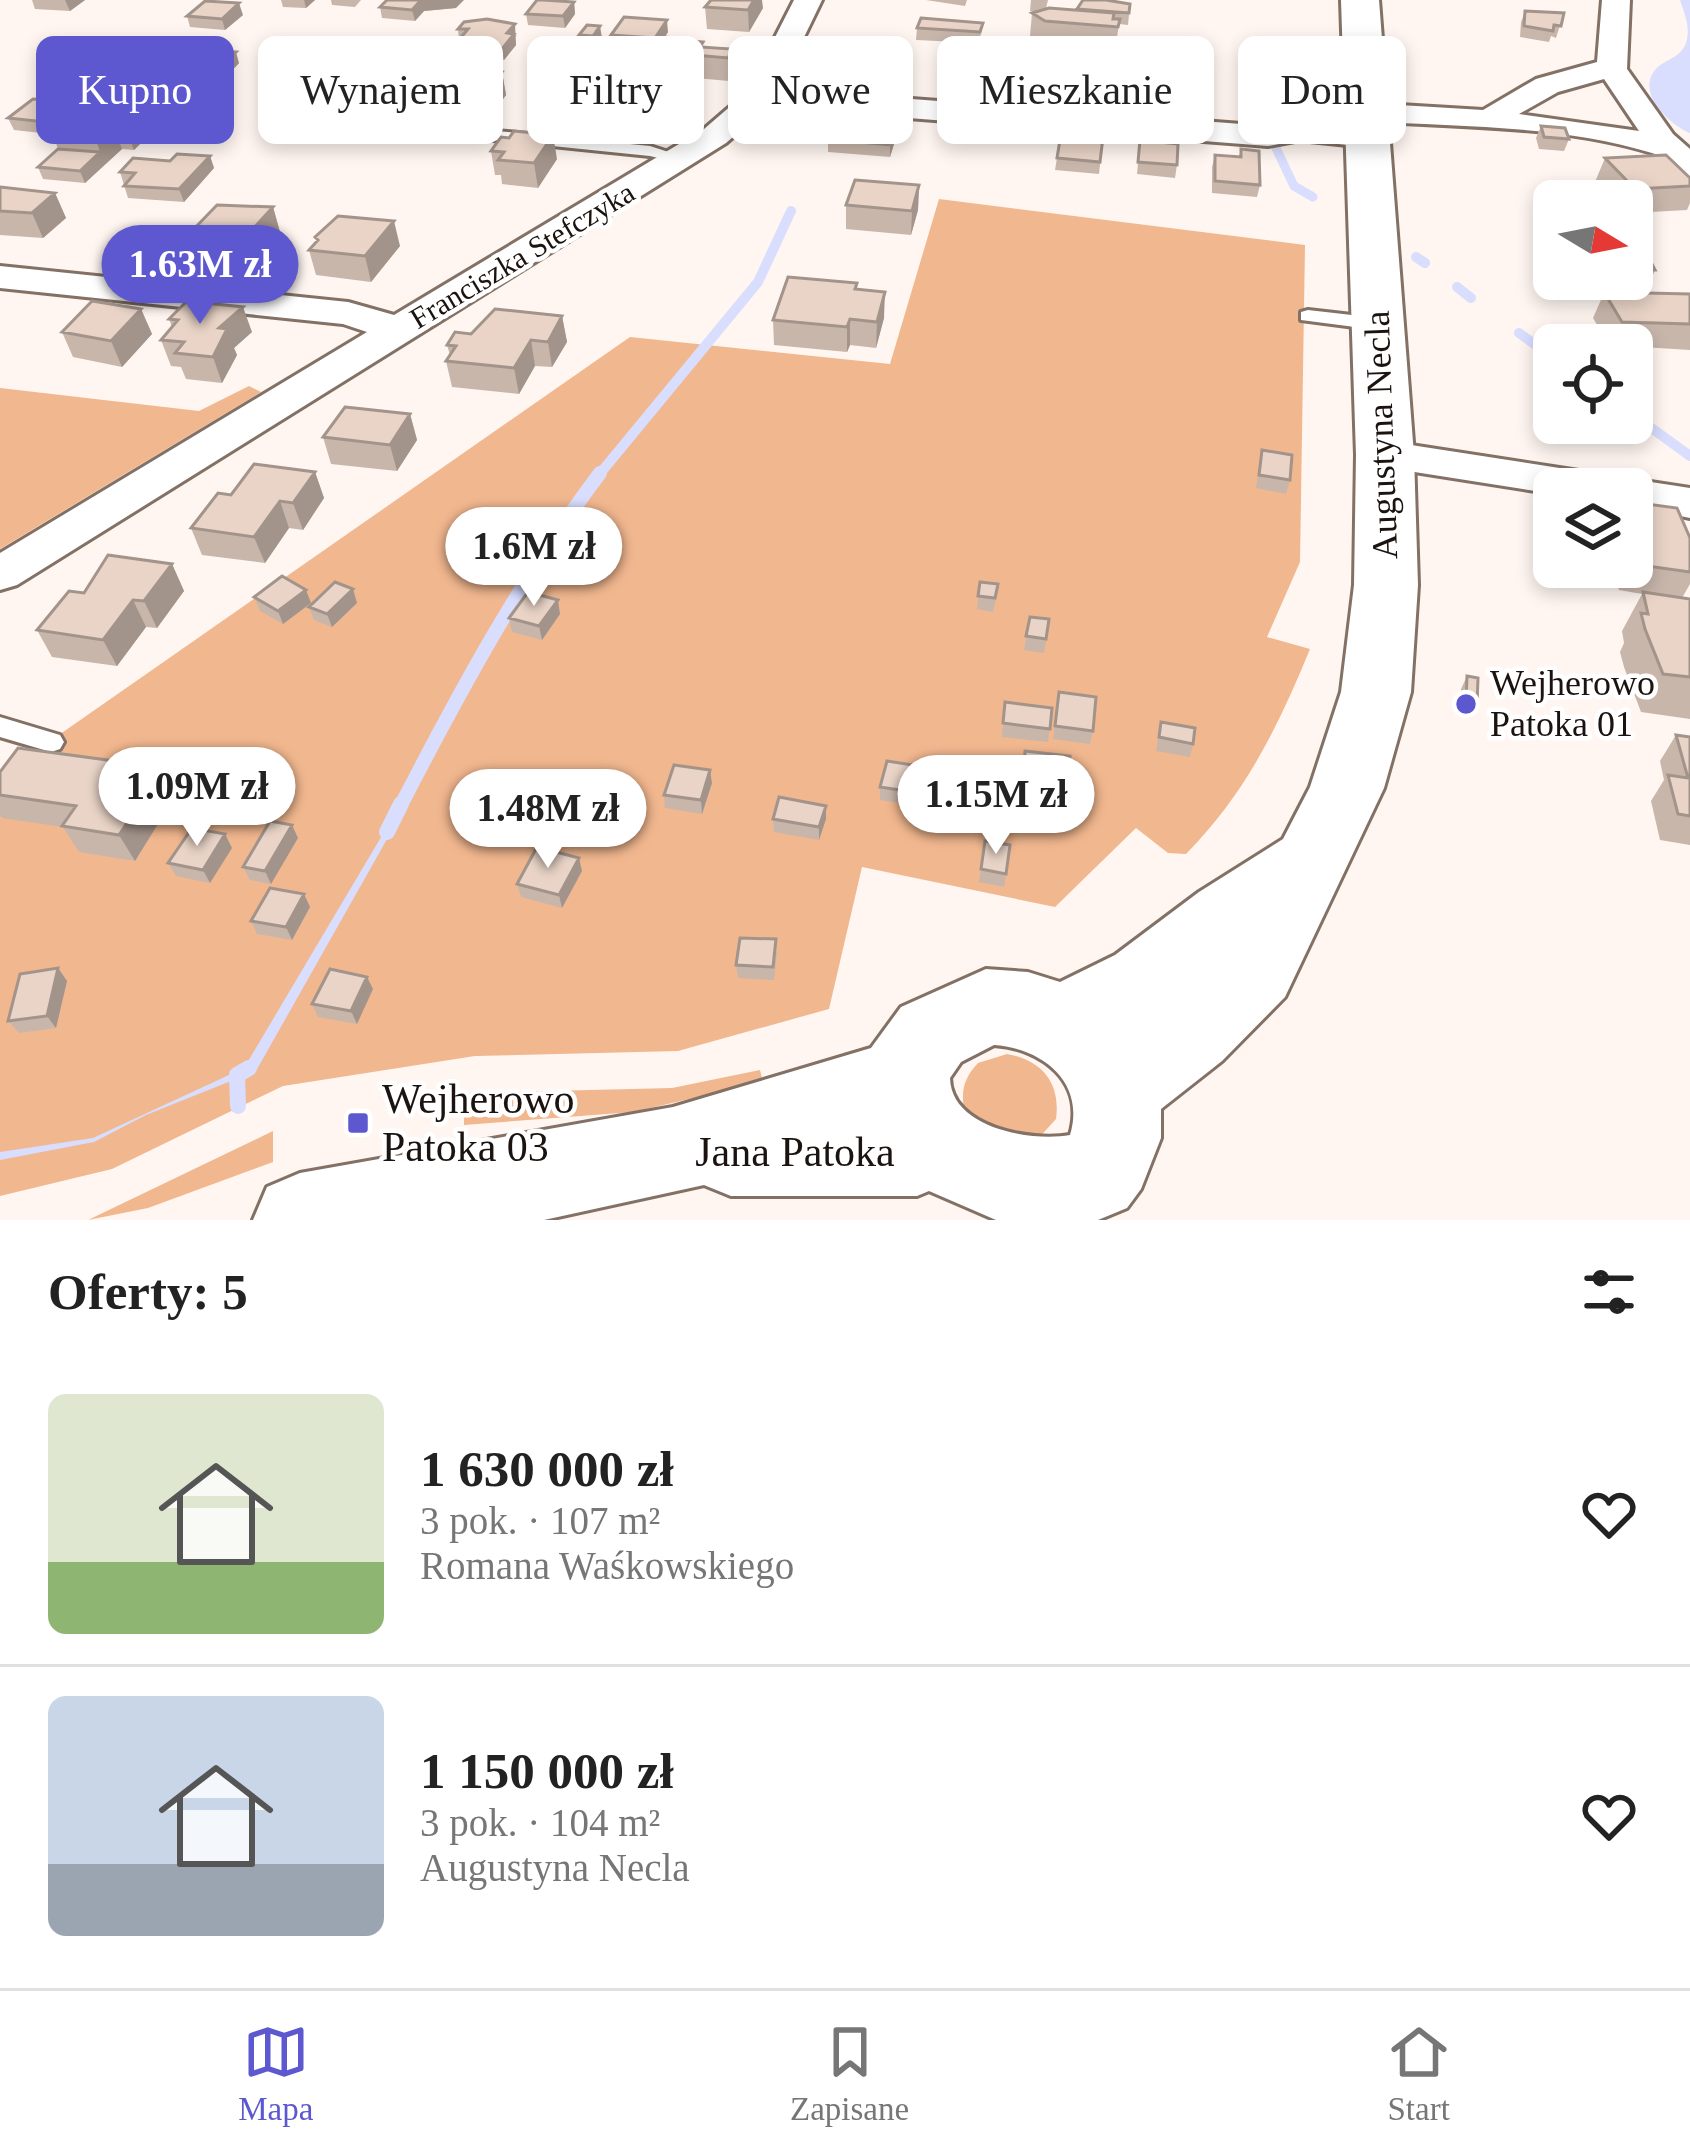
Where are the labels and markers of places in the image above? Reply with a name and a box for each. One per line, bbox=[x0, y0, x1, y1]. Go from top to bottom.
pin: 1.63M zł bbox=[76, 225, 324, 327]
pin: 1.6M zł bbox=[423, 507, 645, 609]
place label: Wejherowo Patoka 01 bbox=[1490, 663, 1655, 744]
marker: Wejherowo Patoka 01 bbox=[1453, 691, 1479, 717]
pin: 1.09M zł bbox=[73, 747, 321, 849]
pin: 1.15M zł bbox=[872, 755, 1120, 857]
pin: 1.48M zł bbox=[424, 769, 672, 871]
place label: Wejherowo Patoka 03 bbox=[382, 1076, 575, 1170]
marker: Wejherowo Patoka 03 bbox=[345, 1110, 371, 1136]

